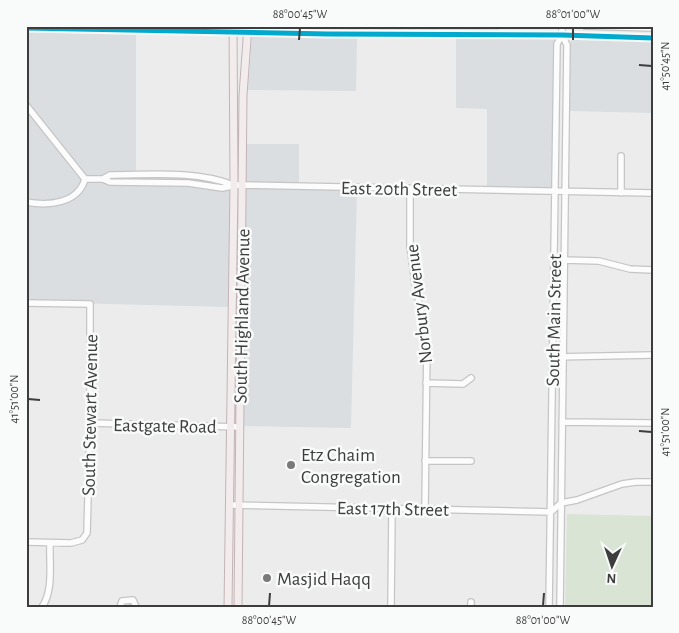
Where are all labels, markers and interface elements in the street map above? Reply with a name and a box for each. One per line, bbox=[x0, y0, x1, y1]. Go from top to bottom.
text: 88°00'45"W bbox=[273, 8, 328, 20]
text: 88°01'00"W bbox=[546, 8, 600, 20]
text: 41°50'45"N bbox=[659, 41, 671, 91]
street label: East 20th Street bbox=[341, 179, 457, 200]
street label: South Highland Avenue bbox=[231, 228, 254, 404]
street label: Norbury Avenue bbox=[403, 243, 436, 365]
street label: South Main Street bbox=[544, 254, 565, 386]
street label: South Stewart Avenue bbox=[80, 334, 101, 496]
text: 41°51'00"N bbox=[8, 375, 20, 423]
text: 41°51'00"N bbox=[659, 408, 671, 456]
street label: Eastgate Road bbox=[113, 416, 217, 437]
place label: Etz Chaim Congregation bbox=[301, 446, 401, 487]
marker: Etz Chaim Congregation bbox=[285, 459, 297, 471]
street label: East 17th Street bbox=[337, 499, 449, 520]
north arrow bbox=[586, 540, 636, 590]
place label: Masjid Haqq bbox=[277, 570, 371, 589]
text: N bbox=[606, 571, 617, 585]
marker: Masjid Haqq bbox=[261, 572, 273, 584]
text: 88°00'45"W bbox=[242, 614, 297, 626]
text: 88°01'00"W bbox=[516, 614, 570, 626]

